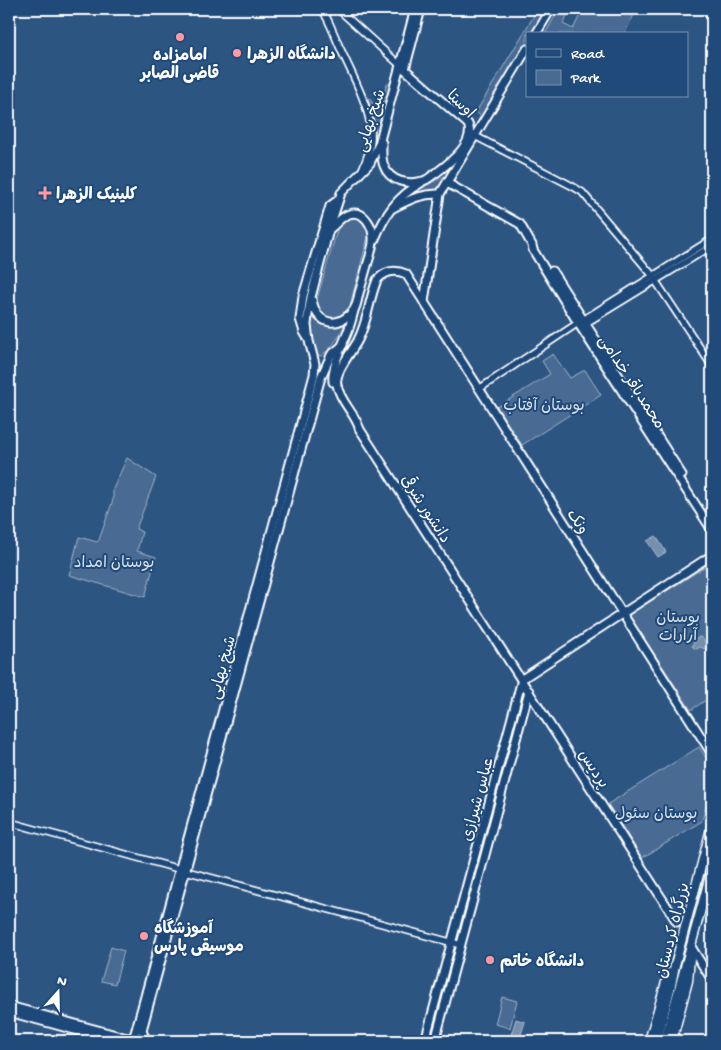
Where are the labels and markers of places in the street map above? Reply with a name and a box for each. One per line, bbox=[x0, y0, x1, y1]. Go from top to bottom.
marker: امامزاده قاضی الصابر bbox=[174, 31, 186, 43]
place label: دانشگاه الزهرا bbox=[247, 44, 336, 66]
place label: امامزاده قاضی الصابر bbox=[139, 47, 219, 85]
marker: دانشگاه الزهرا bbox=[231, 47, 243, 59]
marker: کلینیک الزهرا bbox=[38, 186, 52, 200]
place label: کلینیک الزهرا bbox=[56, 186, 137, 206]
place label: آموزشگاه موسیقی پارس bbox=[154, 918, 244, 958]
marker: آموزشگاه موسیقی پارس bbox=[138, 930, 150, 942]
place label: دانشگاه خاتم bbox=[500, 951, 584, 973]
marker: دانشگاه خاتم bbox=[484, 954, 496, 966]

